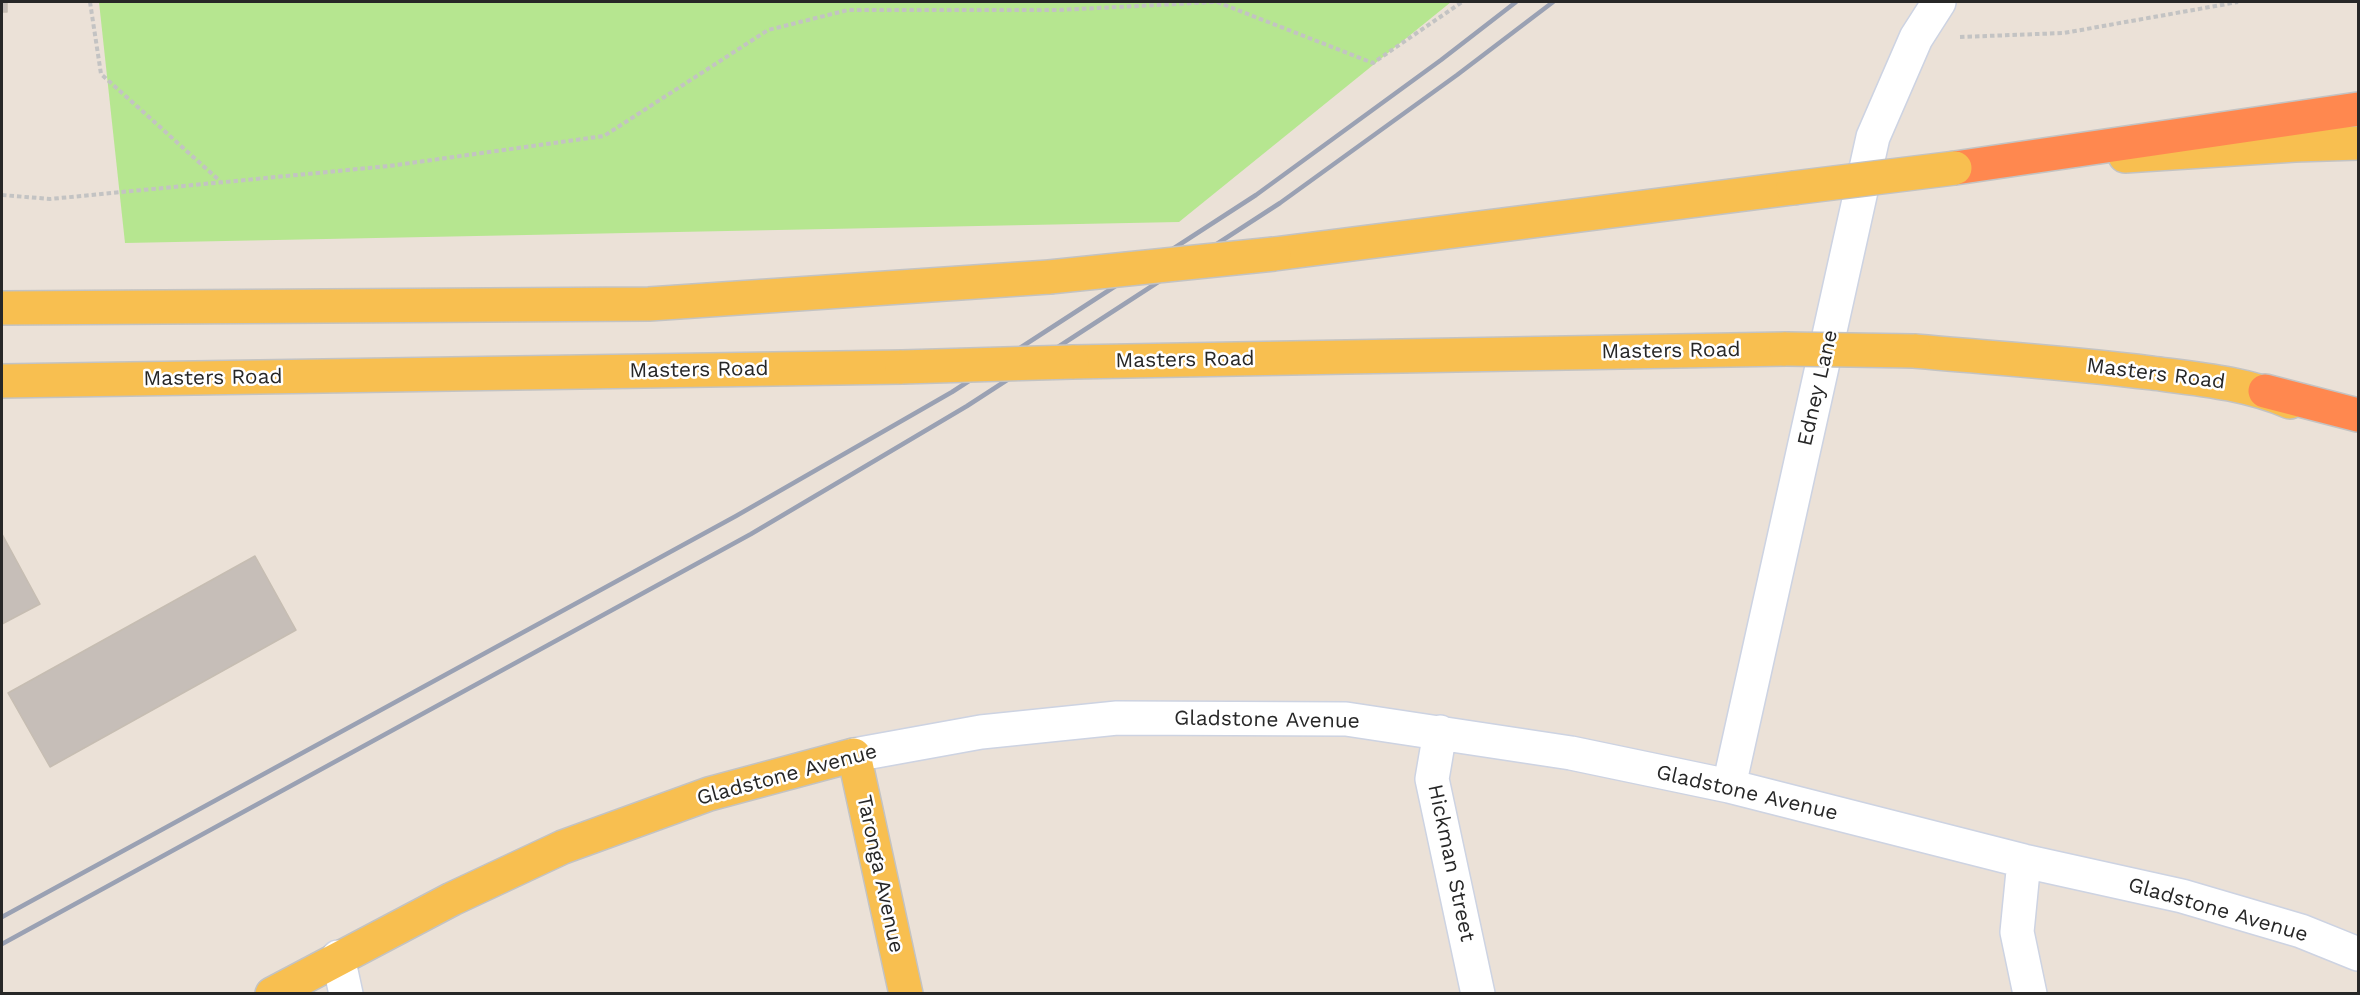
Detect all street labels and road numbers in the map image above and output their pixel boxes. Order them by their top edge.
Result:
street label: Edney Lane [1792,328,1844,448]
street label: Masters Road [1601,337,1741,365]
street label: Masters Road [1115,346,1255,374]
street label: Masters Road [2085,353,2227,395]
street label: Masters Road [629,356,769,384]
street label: Masters Road [143,364,283,392]
street label: Gladstone Avenue [1174,706,1360,734]
street label: Gladstone Avenue [694,739,880,811]
street label: Gladstone Avenue [1654,760,1840,826]
street label: Hickman Street [1422,782,1480,944]
street label: Taronga Avenue [851,793,909,955]
street label: Gladstone Avenue [2125,872,2311,948]

